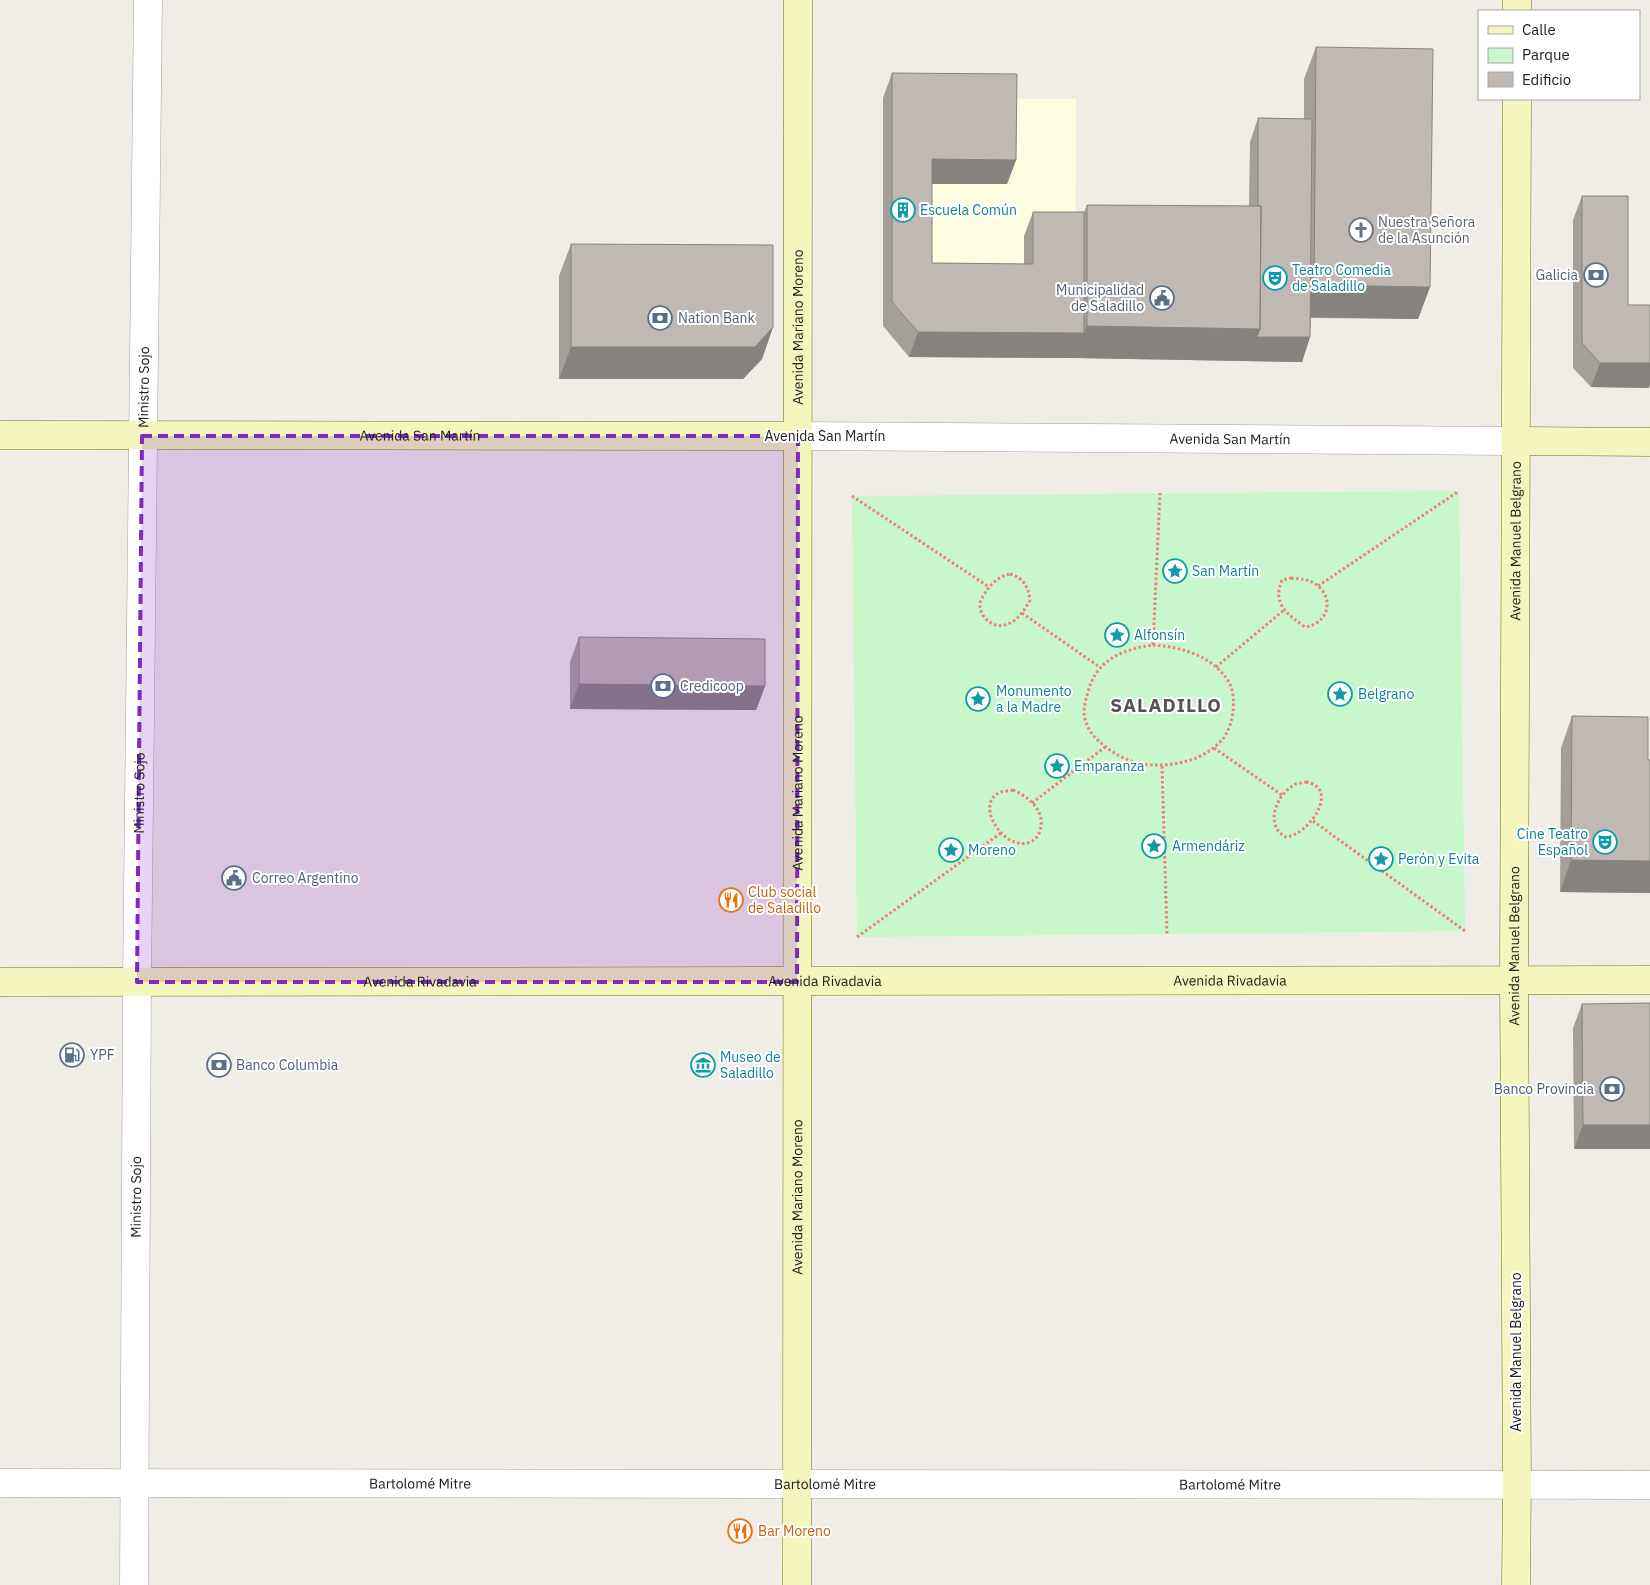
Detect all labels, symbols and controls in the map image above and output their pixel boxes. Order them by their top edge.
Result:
legend [1478,10,1640,100]
text: Calle [1522,20,1556,39]
text: Parque [1522,45,1570,64]
text: Edificio [1522,70,1571,89]
building icon: Escuela Común [890,197,916,223]
place label: Escuela Común [920,201,1017,219]
place label: Nuestra Señora de la Asunción [1378,213,1476,247]
church icon: Nuestra Señora de la Asunción [1348,217,1374,243]
street label: Avenida Mariano Moreno [789,249,807,405]
place label: Teatro Comedia de Saladillo [1292,261,1391,295]
bank icon: Galicia [1583,262,1609,288]
theatre icon: Teatro Comedia de Saladillo [1262,265,1288,291]
place label: Galicia [1535,266,1579,284]
place label: Municipalidad de Saladillo [1056,281,1144,315]
public building icon: Municipalidad de Saladillo [1149,285,1175,311]
bank icon: Nation Bank [647,305,673,331]
place label: Nation Bank [678,309,755,327]
street label: Ministro Sojo [134,346,153,428]
street label: Avenida San Martín [360,426,480,445]
street label: Avenida San Martín [765,427,885,445]
street label: Avenida San Martín [1169,430,1290,448]
street label: Avenida Manuel Belgrano [1506,461,1525,621]
place icon: San Martín [1162,558,1188,584]
place label: San Martín [1192,562,1259,580]
place icon: Alfonsín [1104,622,1130,648]
place label: Alfonsín [1134,626,1185,644]
bank icon: Credicoop [650,673,676,699]
place label: Credicoop [680,677,744,695]
place icon: Belgrano [1327,681,1353,707]
place label: Monumento a la Madre [996,682,1072,716]
place label: Belgrano [1358,685,1415,703]
place icon: Monumento a la Madre [965,686,991,712]
district label: SALADILLO [1110,693,1222,717]
street label: Avenida Mariano Moreno [788,715,807,871]
street label: Ministro Sojo [130,752,149,834]
place icon: Emparanza [1044,753,1070,779]
place label: Emparanza [1074,757,1145,775]
place label: Cine Teatro Español [1517,825,1588,859]
theatre icon: Cine Teatro Español [1592,829,1618,855]
place icon: Armendáriz [1141,833,1167,859]
place icon: Moreno [938,837,964,863]
place label: Armendáriz [1172,837,1245,855]
place label: Moreno [968,841,1016,859]
place icon: Perón y Evita [1368,846,1394,872]
place label: Perón y Evita [1398,850,1480,868]
public building icon: Correo Argentino [221,865,247,891]
street label: Avenida Manuel Belgrano [1505,866,1523,1026]
place label: Correo Argentino [252,869,359,887]
place label: Club social de Saladillo [748,883,821,917]
restaurant icon: Club social de Saladillo [718,887,744,913]
street label: Avenida Rivadavia [1173,971,1287,990]
street label: Avenida Rivadavia [363,972,477,991]
street label: Avenida Rivadavia [768,972,882,990]
fuel station icon: YPF [59,1042,85,1068]
place label: YPF [90,1046,115,1064]
place label: Museo de Saladillo [720,1048,781,1082]
bank icon: Banco Columbia [206,1052,232,1078]
museum icon: Museo de Saladillo [690,1052,716,1078]
place label: Banco Columbia [236,1056,339,1074]
bank icon: Banco Provincia [1599,1076,1625,1102]
place label: Banco Provincia [1494,1080,1595,1098]
street label: Avenida Mariano Moreno [788,1119,806,1275]
street label: Ministro Sojo [127,1156,145,1238]
street label: Avenida Manuel Belgrano [1507,1272,1525,1432]
street label: Bartolomé Mitre [369,1474,471,1493]
street label: Bartolomé Mitre [774,1475,876,1493]
street label: Bartolomé Mitre [1179,1475,1281,1494]
restaurant icon: Bar Moreno [727,1518,753,1544]
place label: Bar Moreno [758,1522,831,1540]

